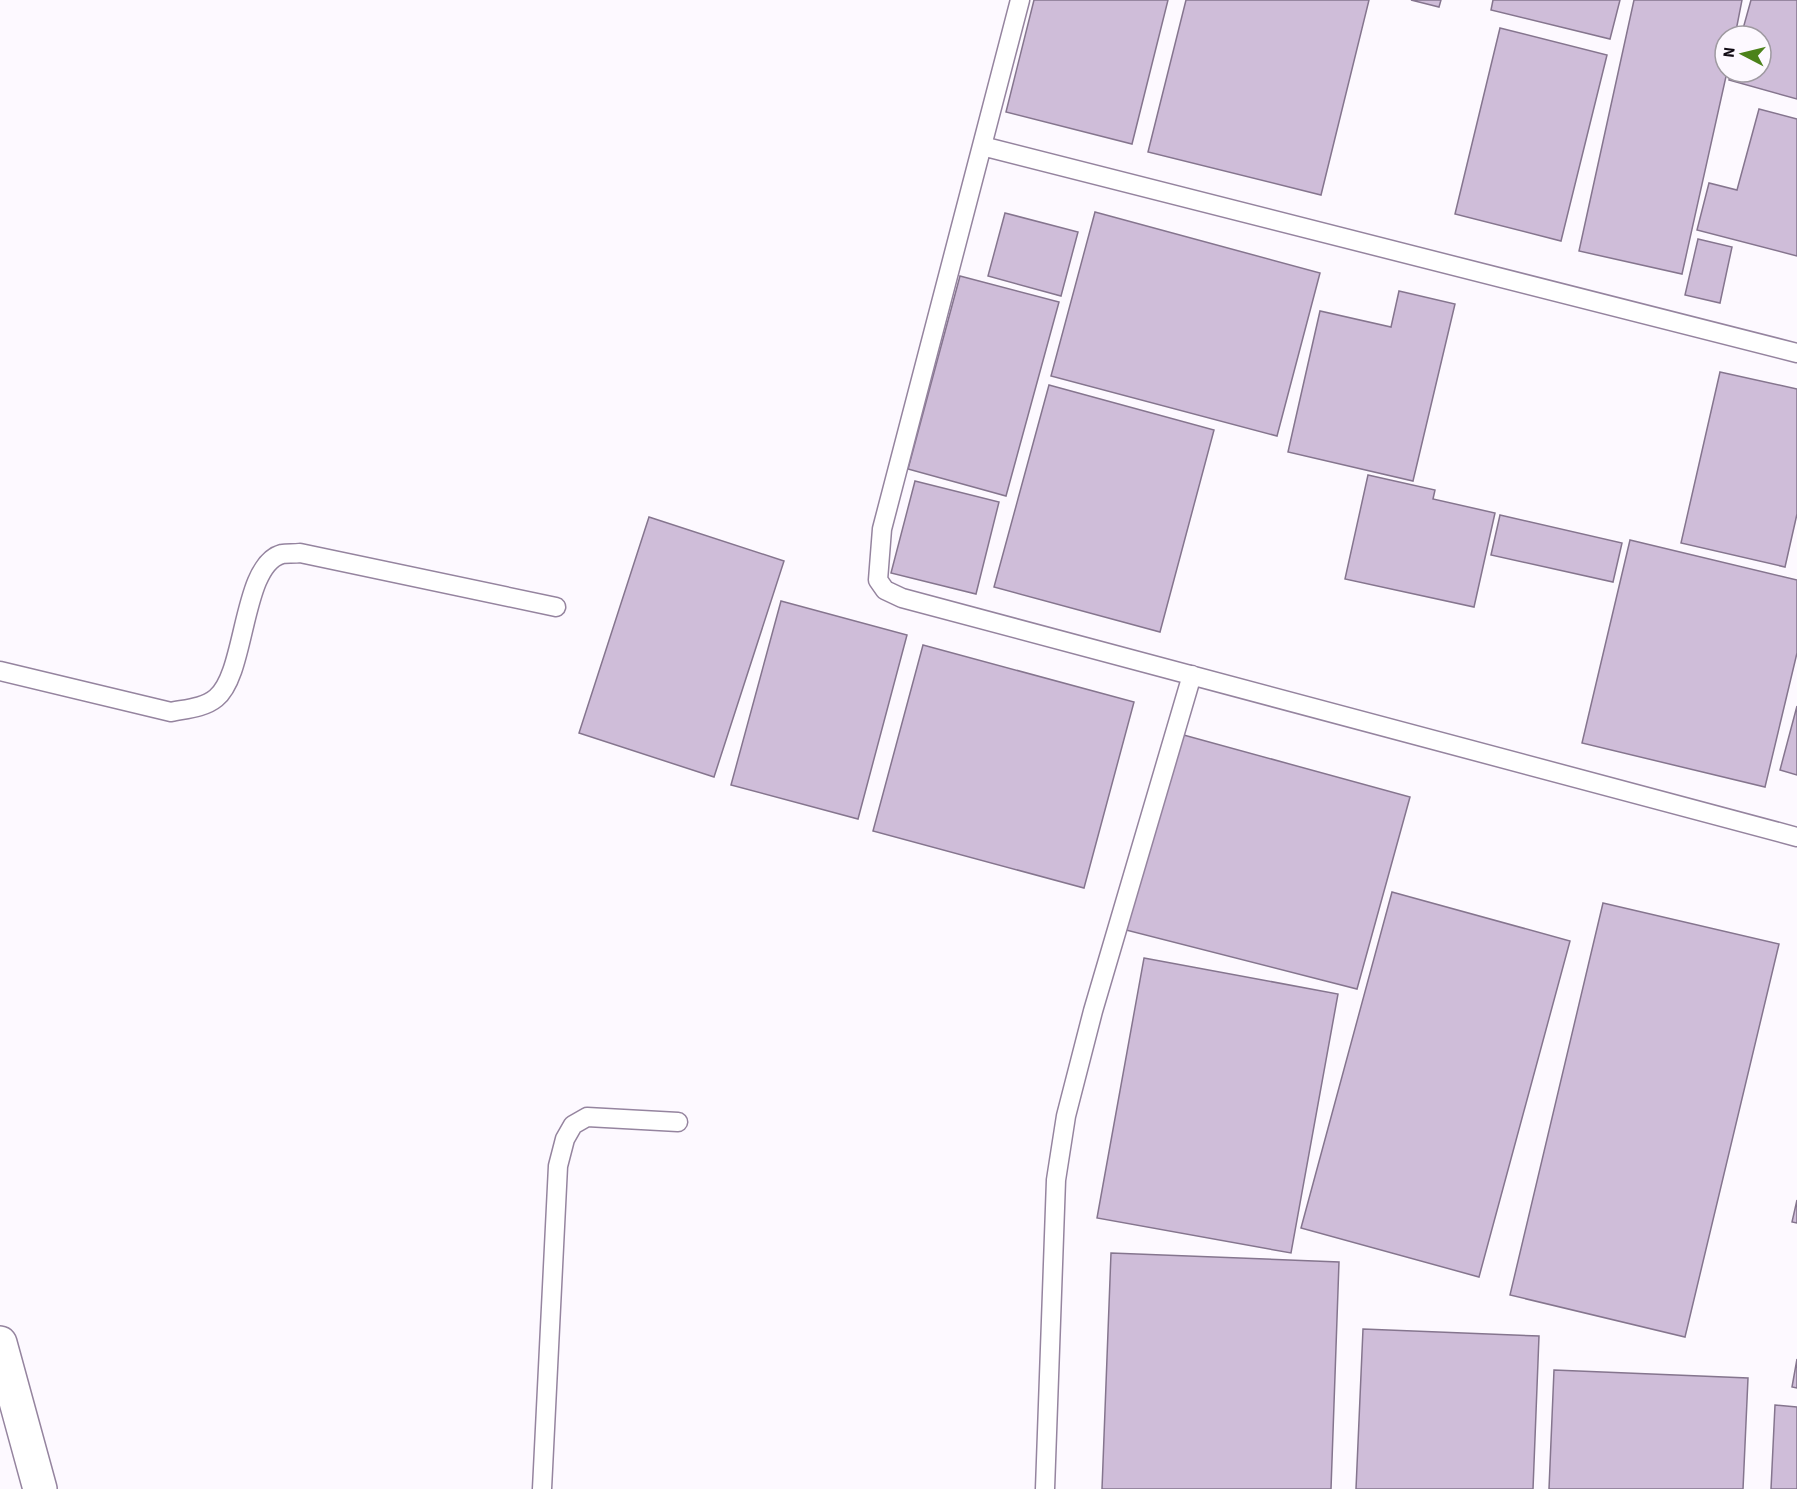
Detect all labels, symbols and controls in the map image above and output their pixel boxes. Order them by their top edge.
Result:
north arrow [1713,24,1773,84]
text: N [1718,46,1741,59]

